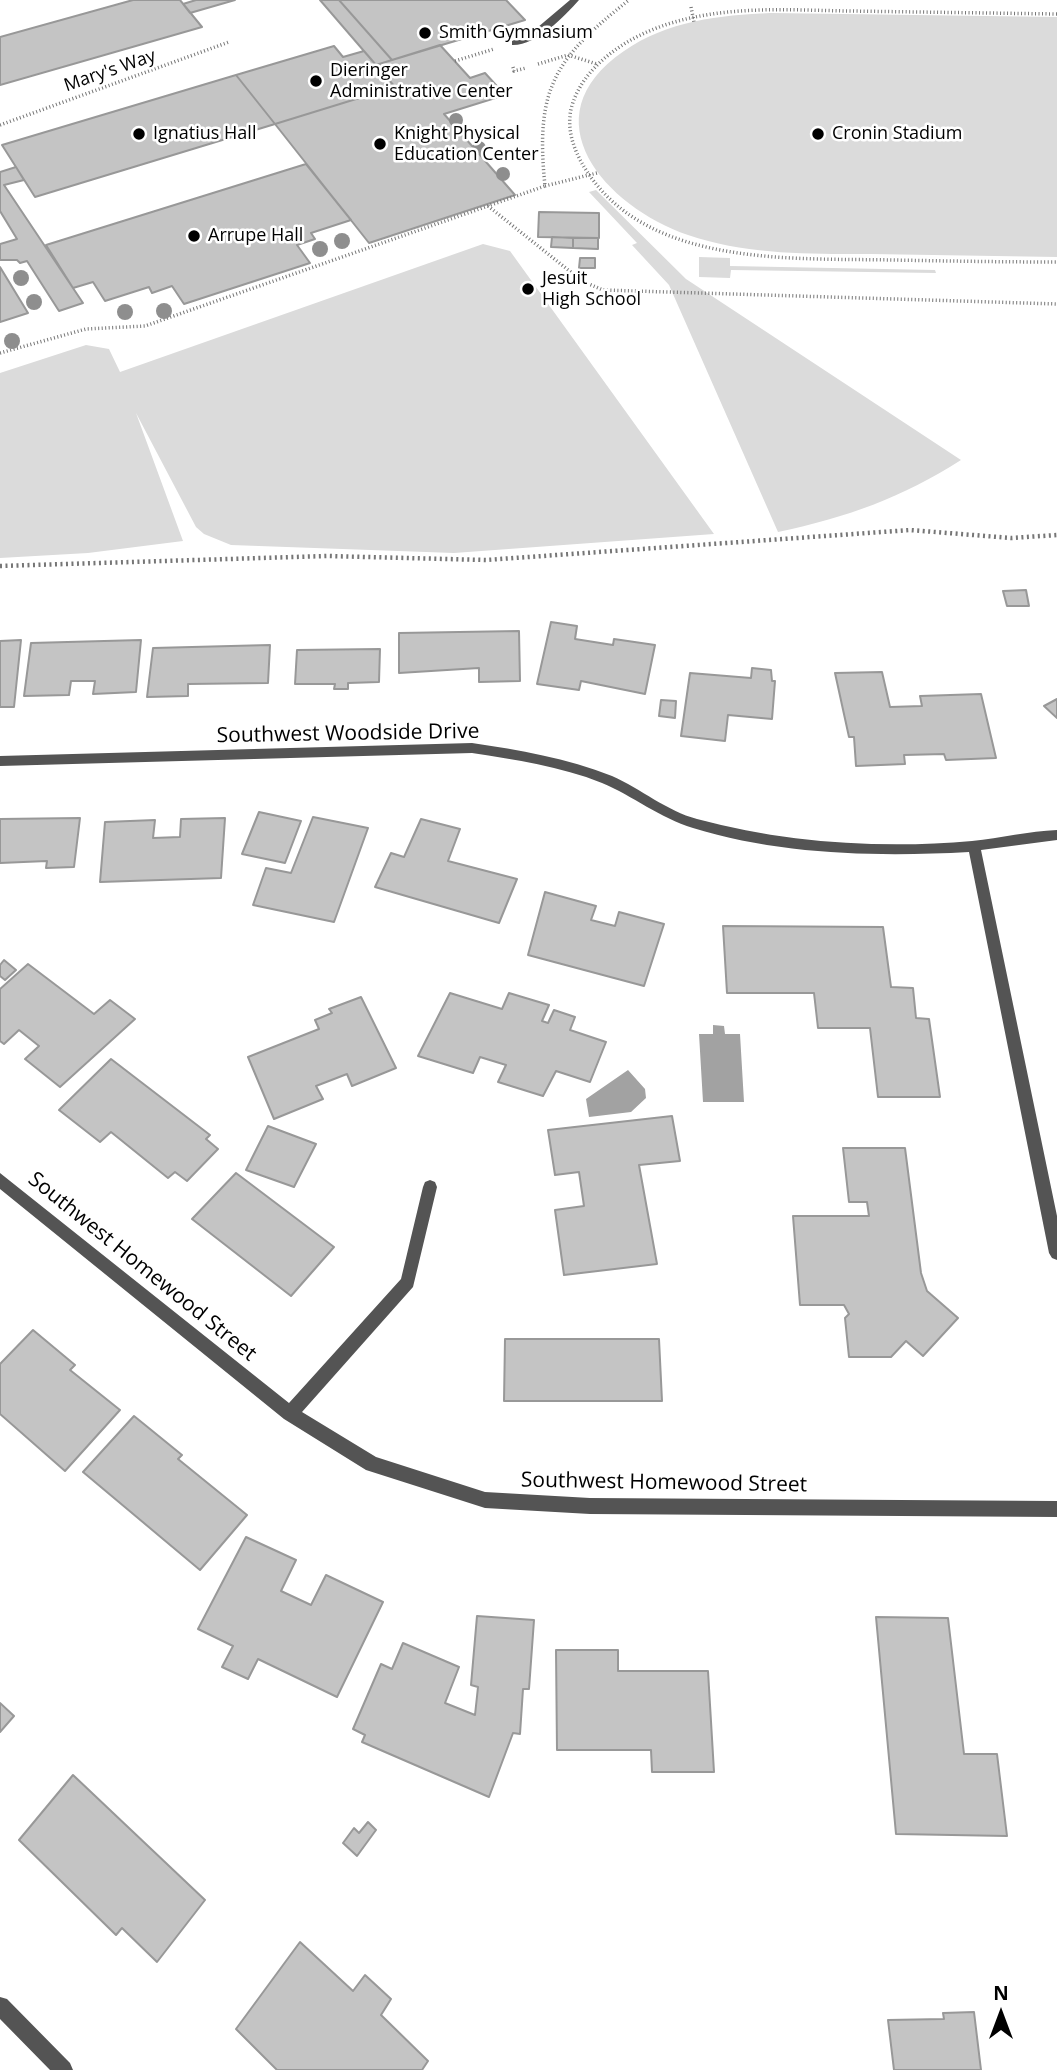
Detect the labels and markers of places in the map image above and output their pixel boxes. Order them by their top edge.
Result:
place label: Smith Gymnasium [439,22,593,44]
marker: Smith Gymnasium [417,25,433,41]
place label: Dieringer Administrative Center [330,60,513,102]
marker: Dieringer Administrative Center [308,73,324,89]
place label: Ignatius Hall [153,123,256,145]
place label: Knight Physical Education Center [394,123,539,166]
place label: Cronin Stadium [832,123,962,145]
marker: Ignatius Hall [131,126,147,142]
marker: Cronin Stadium [810,126,826,142]
marker: Knight Physical Education Center [372,136,388,152]
place label: Arrupe Hall [208,225,303,247]
marker: Arrupe Hall [186,228,202,244]
place label: Jesuit High School [542,268,641,310]
marker: Jesuit High School [520,281,536,297]

